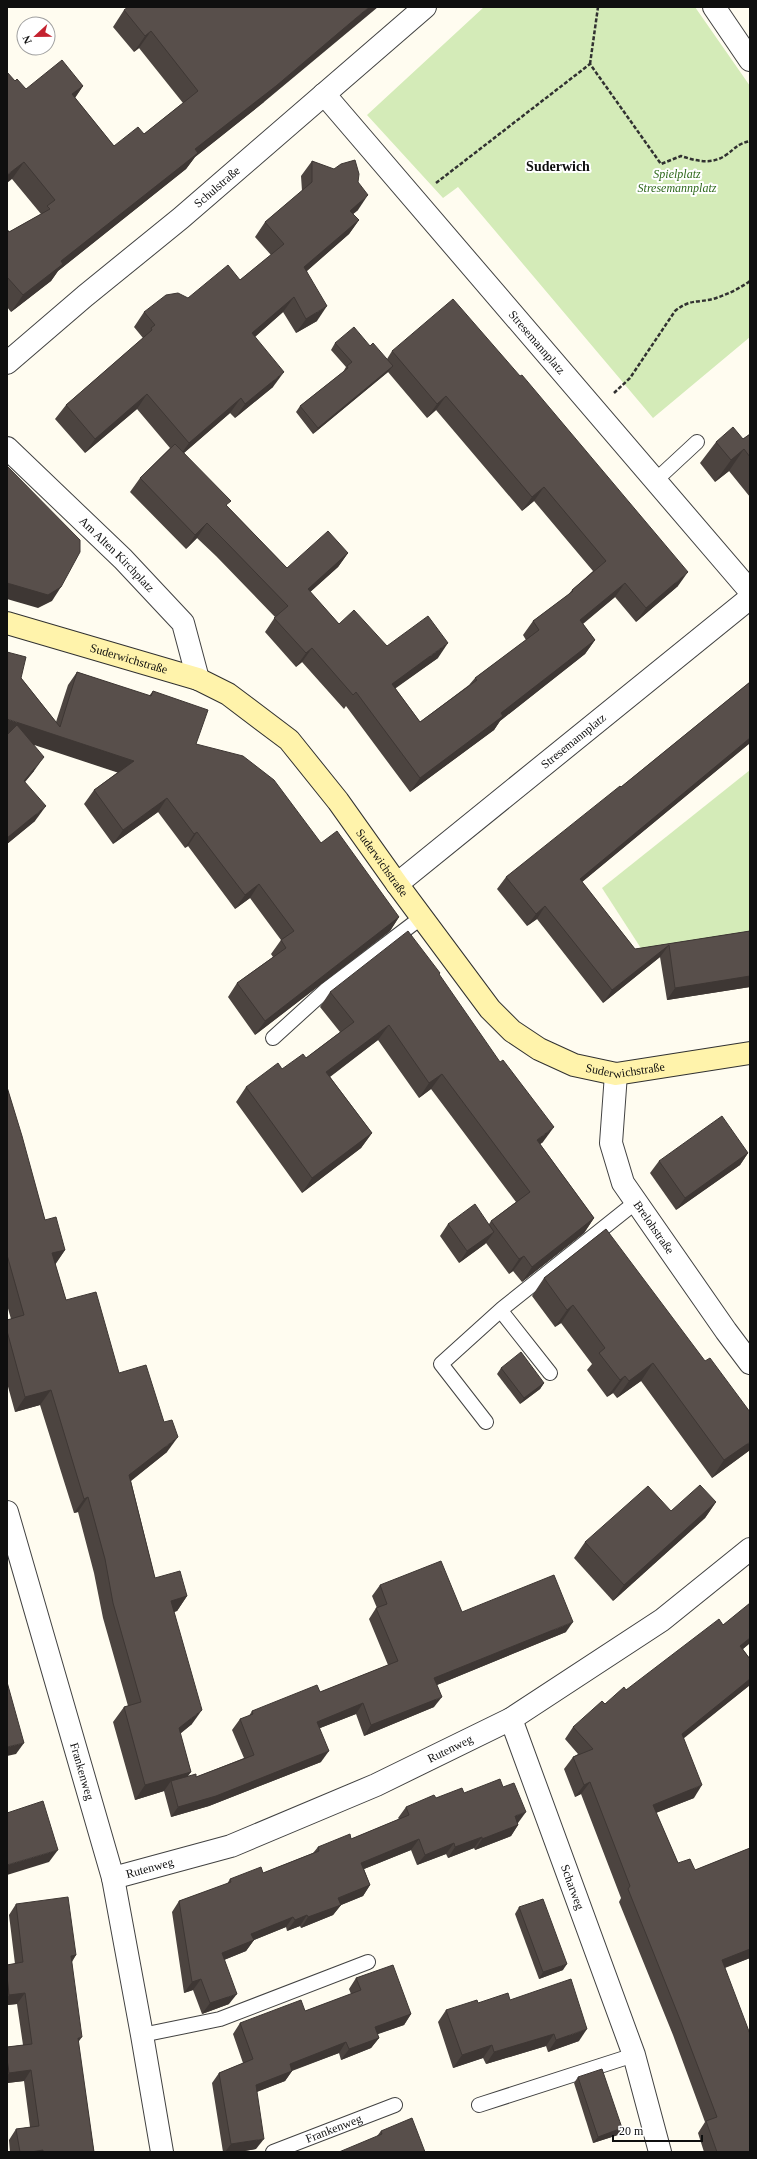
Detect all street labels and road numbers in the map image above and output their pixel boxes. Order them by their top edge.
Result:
street label: Schulstraße [191,163,243,211]
street label: Stresemannplatz [506,308,568,377]
street label: Am Alten Kirchplatz [76,514,157,595]
street label: Suderwichstraße [89,641,169,677]
street label: Stresemannplatz [538,711,609,772]
street label: Suderwichstraße [353,826,411,899]
street label: Suderwichstraße [584,1059,666,1081]
street label: Brelohstraße [631,1198,677,1257]
street label: Rutenweg [425,1732,475,1766]
street label: Frankenweg [67,1741,97,1802]
street label: Rutenweg [124,1855,175,1881]
street label: Scharweg [558,1862,587,1912]
street label: Frankenweg [303,2111,364,2146]

